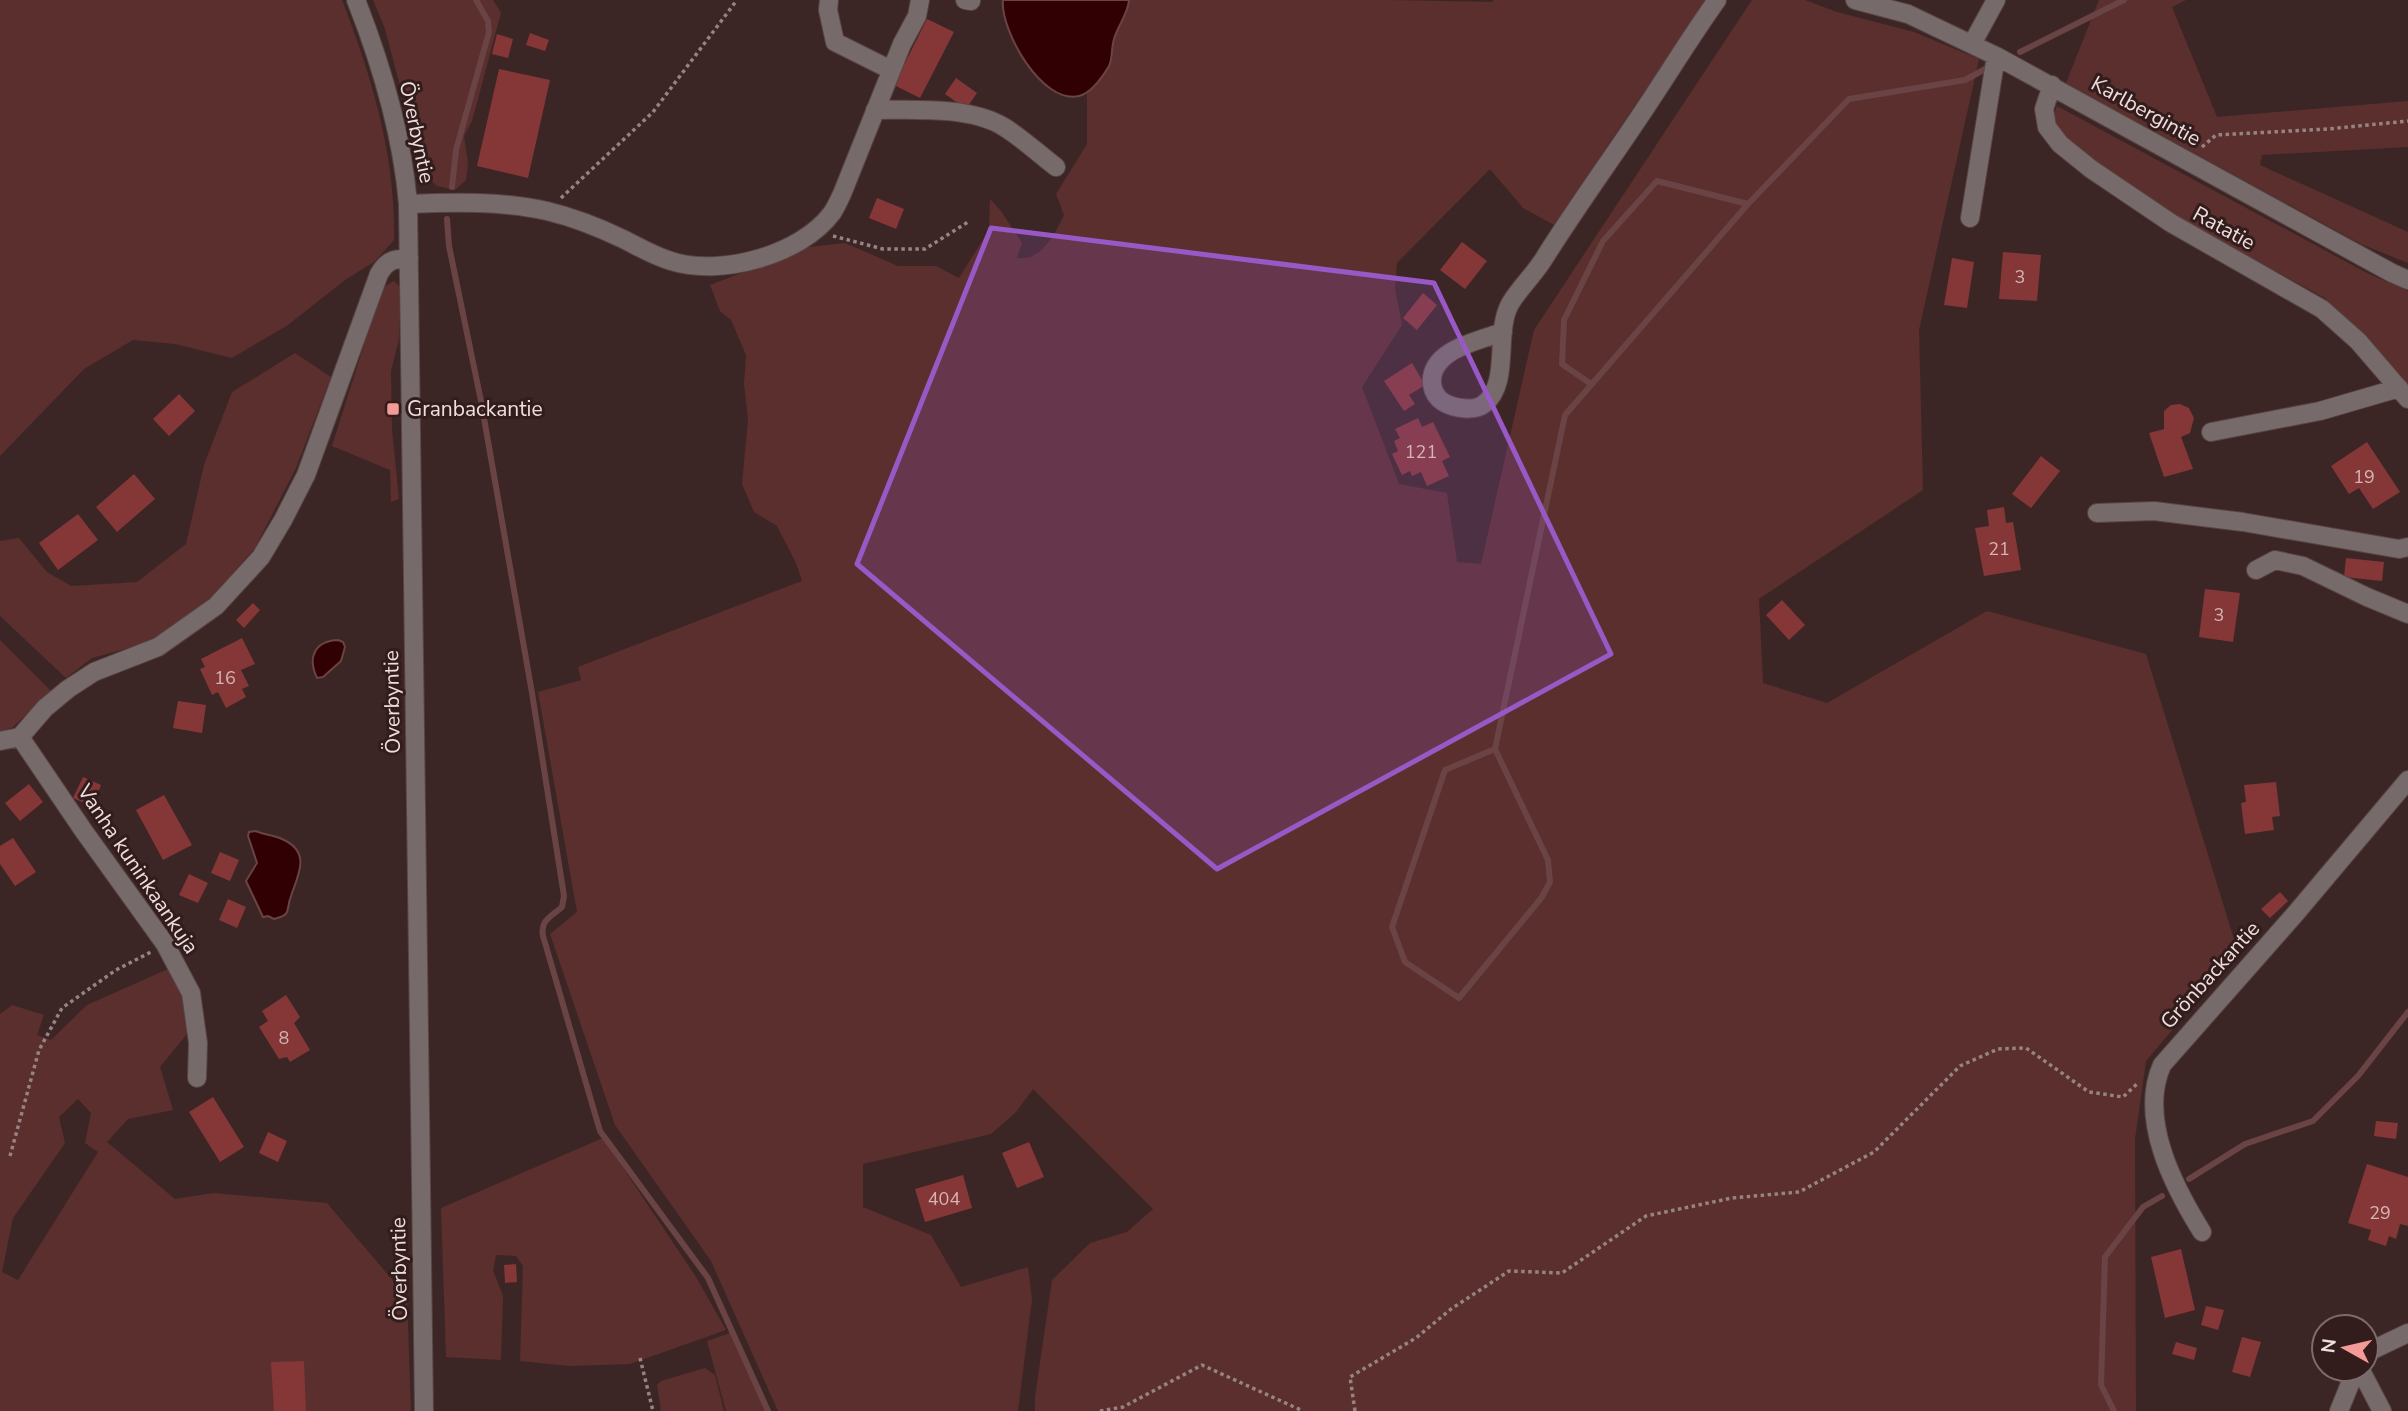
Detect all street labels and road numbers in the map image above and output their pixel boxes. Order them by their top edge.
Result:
street label: Karlbergintie [2086,69,2206,153]
street label: Överbyntie [393,78,441,186]
street label: Ratatie [2188,200,2260,256]
street label: Överbyntie [377,650,407,754]
street label: Vanha kuninkaankuja [70,778,205,959]
street label: Grönbackantie [2154,915,2266,1035]
street label: Överbyntie [384,1217,414,1321]

